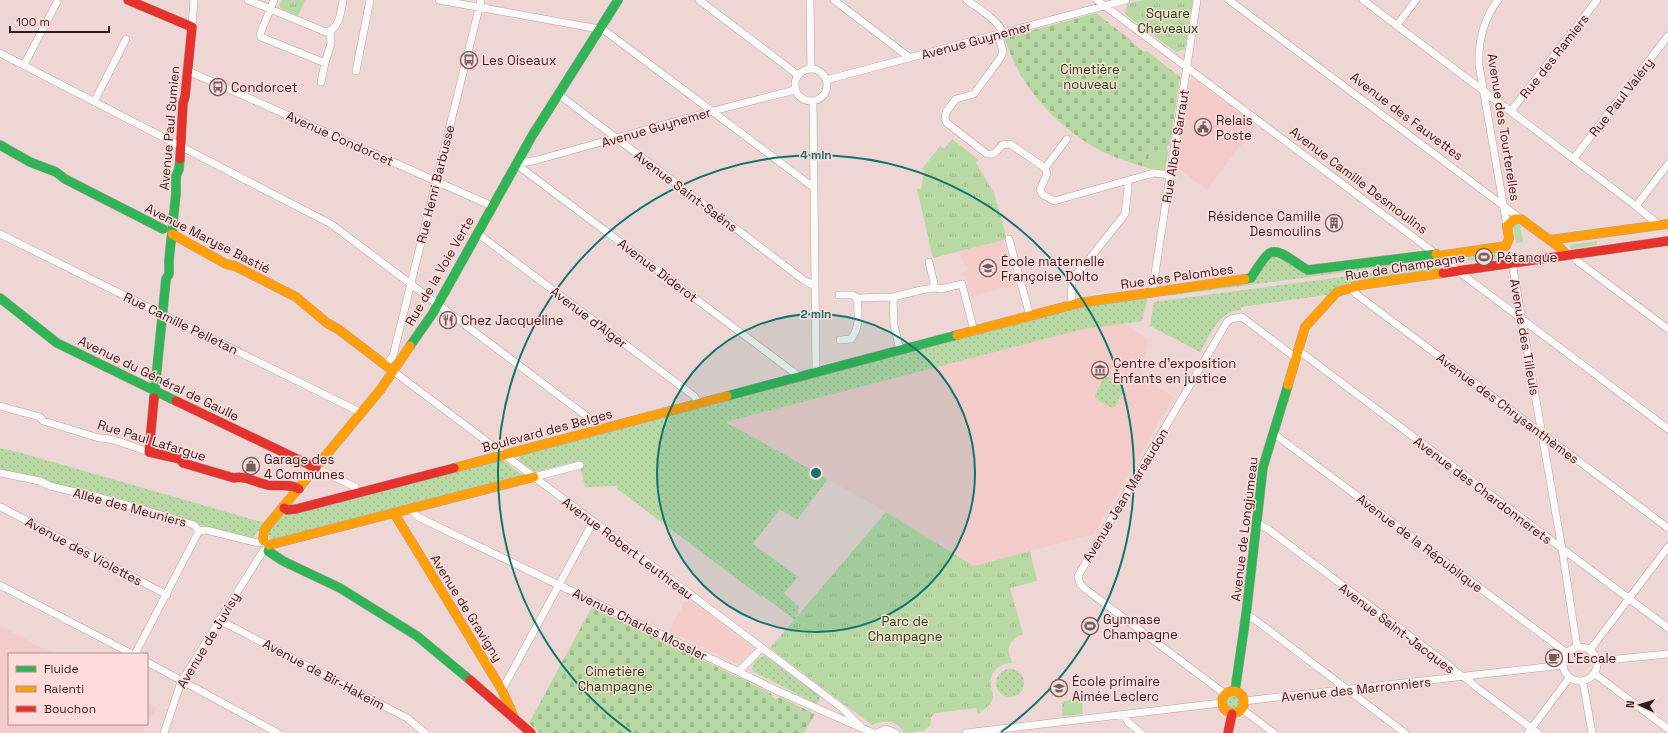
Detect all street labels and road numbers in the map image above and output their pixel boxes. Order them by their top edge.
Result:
street label: Rue des Ramiers [1516,10,1593,102]
street label: Avenue Guynemer [919,18,1033,63]
street label: Avenue des Tourterelles [1483,52,1524,202]
street label: Rue Paul Valéry [1585,55,1657,140]
street label: Avenue Paul Sumien [156,65,183,191]
street label: Avenue des Fauvettes [1347,68,1467,164]
street label: Rue Albert Sarraut [1158,88,1193,204]
street label: Avenue Guynemer [599,104,713,151]
street label: Avenue Condorcet [283,107,396,170]
street label: Rue Henri Barbusse [413,123,458,245]
street label: Avenue Camille Desmoulins [1286,123,1431,238]
street label: Avenue Saint-Saëns [631,147,741,236]
street label: Avenue Maryse Bastié [142,199,273,277]
street label: Rue de la Voie Verte [401,213,478,329]
street label: Avenue Diderot [614,235,701,306]
street label: Rue de Champagne [1344,249,1466,284]
street label: Rue des Palombes [1119,260,1235,293]
street label: Avenue des Tilleuls [1506,278,1543,397]
street label: Avenue d'Alger [547,283,631,352]
street label: Rue Camille Pelletan [121,288,241,359]
street label: Avenue du Général de Gaulle [76,332,242,425]
street label: Avenue des Chrysanthèmes [1433,349,1582,468]
street label: Boulevard des Belges [480,405,614,456]
street label: Rue Paul Lafargue [96,416,208,465]
street label: Avenue Jean Marsaudon [1079,425,1172,565]
street label: Avenue des Chardonnerets [1410,433,1555,548]
street label: Avenue de Longjumeau [1227,456,1262,602]
street label: Allée des Meuniers [71,484,189,531]
street label: Avenue de la République [1353,490,1486,596]
street label: Avenue Robert Leuthreau [559,493,697,603]
street label: Avenue des Violettes [22,513,145,590]
street label: Avenue de Gravigny [427,551,506,665]
street label: Avenue Saint-Jacques [1335,579,1458,678]
street label: Avenue Charles Mossler [570,584,710,665]
street label: Avenue de Juvisy [173,589,244,691]
street label: Avenue de Bir-Hakeim [260,635,388,714]
street label: Avenue des Marronniers [1280,673,1432,706]

